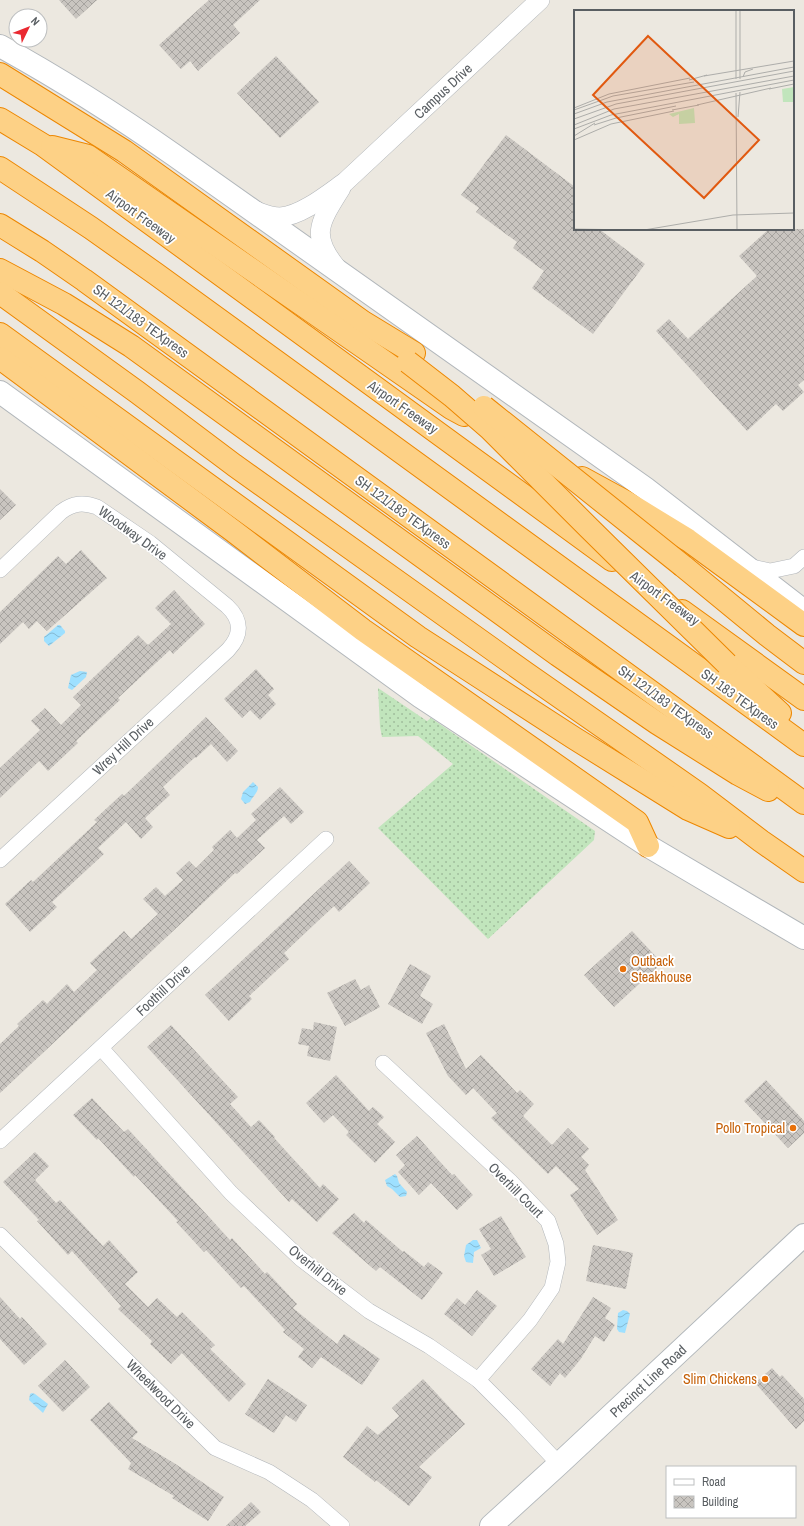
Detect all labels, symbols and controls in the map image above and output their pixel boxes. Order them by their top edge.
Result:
north arrow [8,8,48,48]
inset map [574,10,794,230]
text: N [28,14,43,28]
street label: Campus Drive [410,59,476,123]
street label: Airport Freeway [102,184,180,247]
street label: SH 121/183 TEXpress [90,280,193,362]
street label: Airport Freeway [364,376,442,438]
street label: SH 121/183 TEXpress [352,471,455,553]
street label: Woodway Drive [95,502,171,564]
street label: Airport Freeway [626,566,704,629]
street label: SH 121/183 TEXpress [615,661,718,743]
street label: SH 183 TEXpress [698,665,783,733]
street label: Wrey Hill Drive [89,713,157,779]
place label: Outback Steakhouse [631,952,692,986]
street label: Foothill Drive [132,960,194,1020]
marker: Outback Steakhouse [618,964,628,974]
place label: Pollo Tropical [715,1119,785,1137]
marker: Pollo Tropical [788,1123,798,1133]
street label: Overhill Court [485,1159,547,1221]
street label: Overhill Drive [285,1241,351,1299]
street label: Precinct Line Road [606,1341,690,1421]
street label: Wheelwood Drive [123,1356,199,1432]
place label: Slim Chickens [683,1370,757,1388]
marker: Slim Chickens [760,1374,770,1384]
legend [666,1466,796,1518]
text: Road [702,1474,726,1490]
text: Building [702,1494,739,1510]

